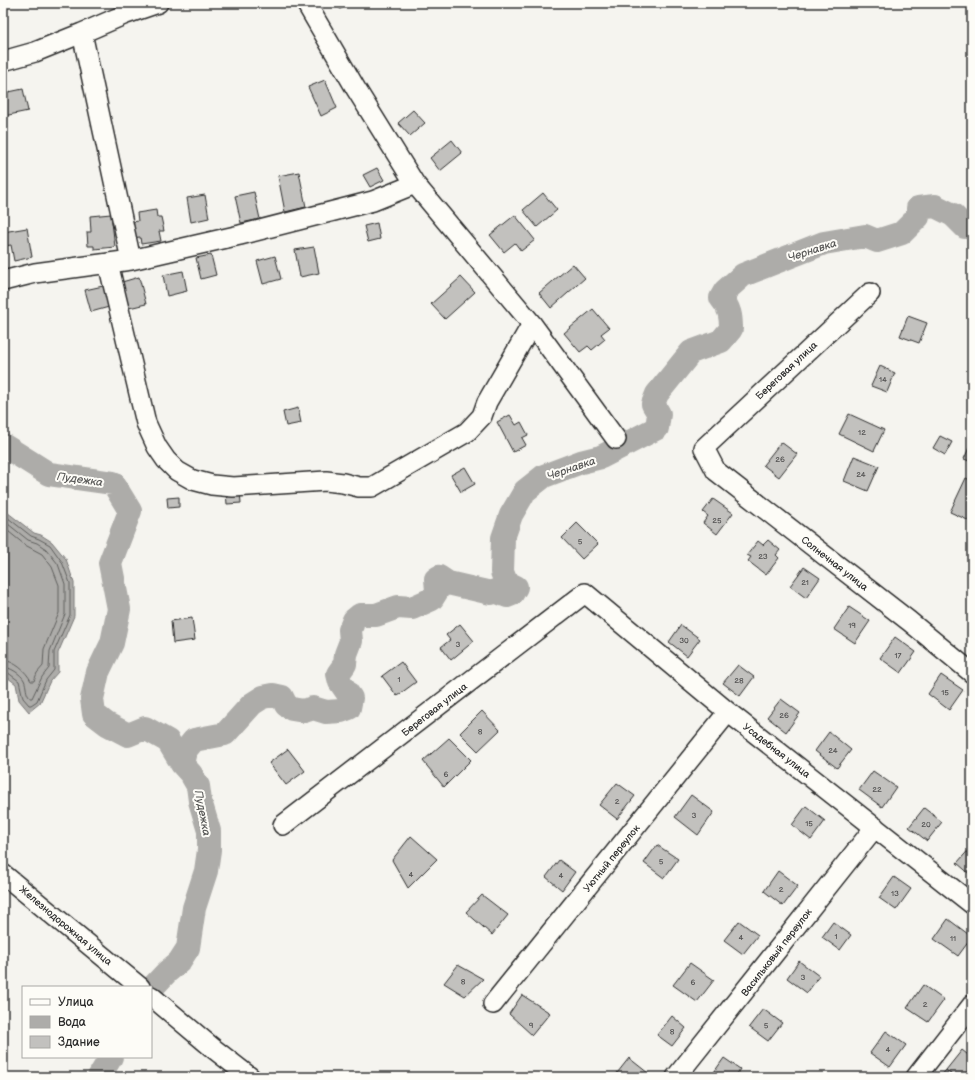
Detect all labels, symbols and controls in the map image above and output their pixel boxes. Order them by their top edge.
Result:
water label: Чернавка [786,236,839,264]
street label: Береговая улица [753,339,820,402]
house number: 14 [879,375,887,384]
house number: 12 [858,428,866,437]
water label: Чернавка [545,454,598,483]
house number: 26 [775,455,785,464]
water label: Пудежка [56,470,104,489]
house number: 24 [856,470,866,479]
house number: 25 [712,516,722,525]
street label: Солнечная улица [799,534,870,594]
house number: 5 [578,537,583,546]
house number: 23 [758,552,768,561]
house number: 21 [801,578,809,587]
house number: 19 [848,621,856,630]
house number: 30 [679,636,689,645]
house number: 3 [456,640,461,649]
house number: 17 [894,651,902,660]
house number: 1 [397,675,401,684]
house number: 28 [734,676,744,685]
street label: Береговая улица [400,680,470,739]
house number: 15 [941,688,949,697]
house number: 26 [779,711,789,720]
street label: Усадебная улица [740,721,812,781]
house number: 8 [478,727,483,736]
house number: 24 [828,746,838,755]
house number: 6 [444,770,449,779]
house number: 22 [872,785,882,794]
water label: Пудежка [192,789,213,837]
house number: 2 [615,797,620,806]
house number: 3 [692,811,697,820]
house number: 15 [805,819,813,828]
house number: 20 [921,820,931,829]
street label: Уютный переулок [581,822,643,895]
house number: 5 [659,857,664,866]
house number: 4 [409,870,414,879]
house number: 4 [559,871,564,880]
street label: Железнодорожная улица [17,883,114,968]
house number: 2 [779,885,784,894]
house number: 13 [891,889,899,898]
street label: Васильковый переулок [739,906,815,999]
house number: 1 [834,932,838,941]
house number: 4 [739,933,744,942]
house number: 11 [950,934,956,943]
house number: 3 [801,973,806,982]
house number: 8 [461,977,466,986]
house number: 6 [691,978,696,987]
legend [22,986,152,1058]
text: Улица [58,995,94,1010]
house number: 2 [923,1000,928,1009]
text: Вода [58,1015,86,1030]
house number: 9 [529,1021,534,1030]
house number: 5 [764,1021,769,1030]
house number: 8 [670,1027,675,1036]
text: Здание [58,1035,100,1050]
house number: 4 [886,1045,891,1054]

